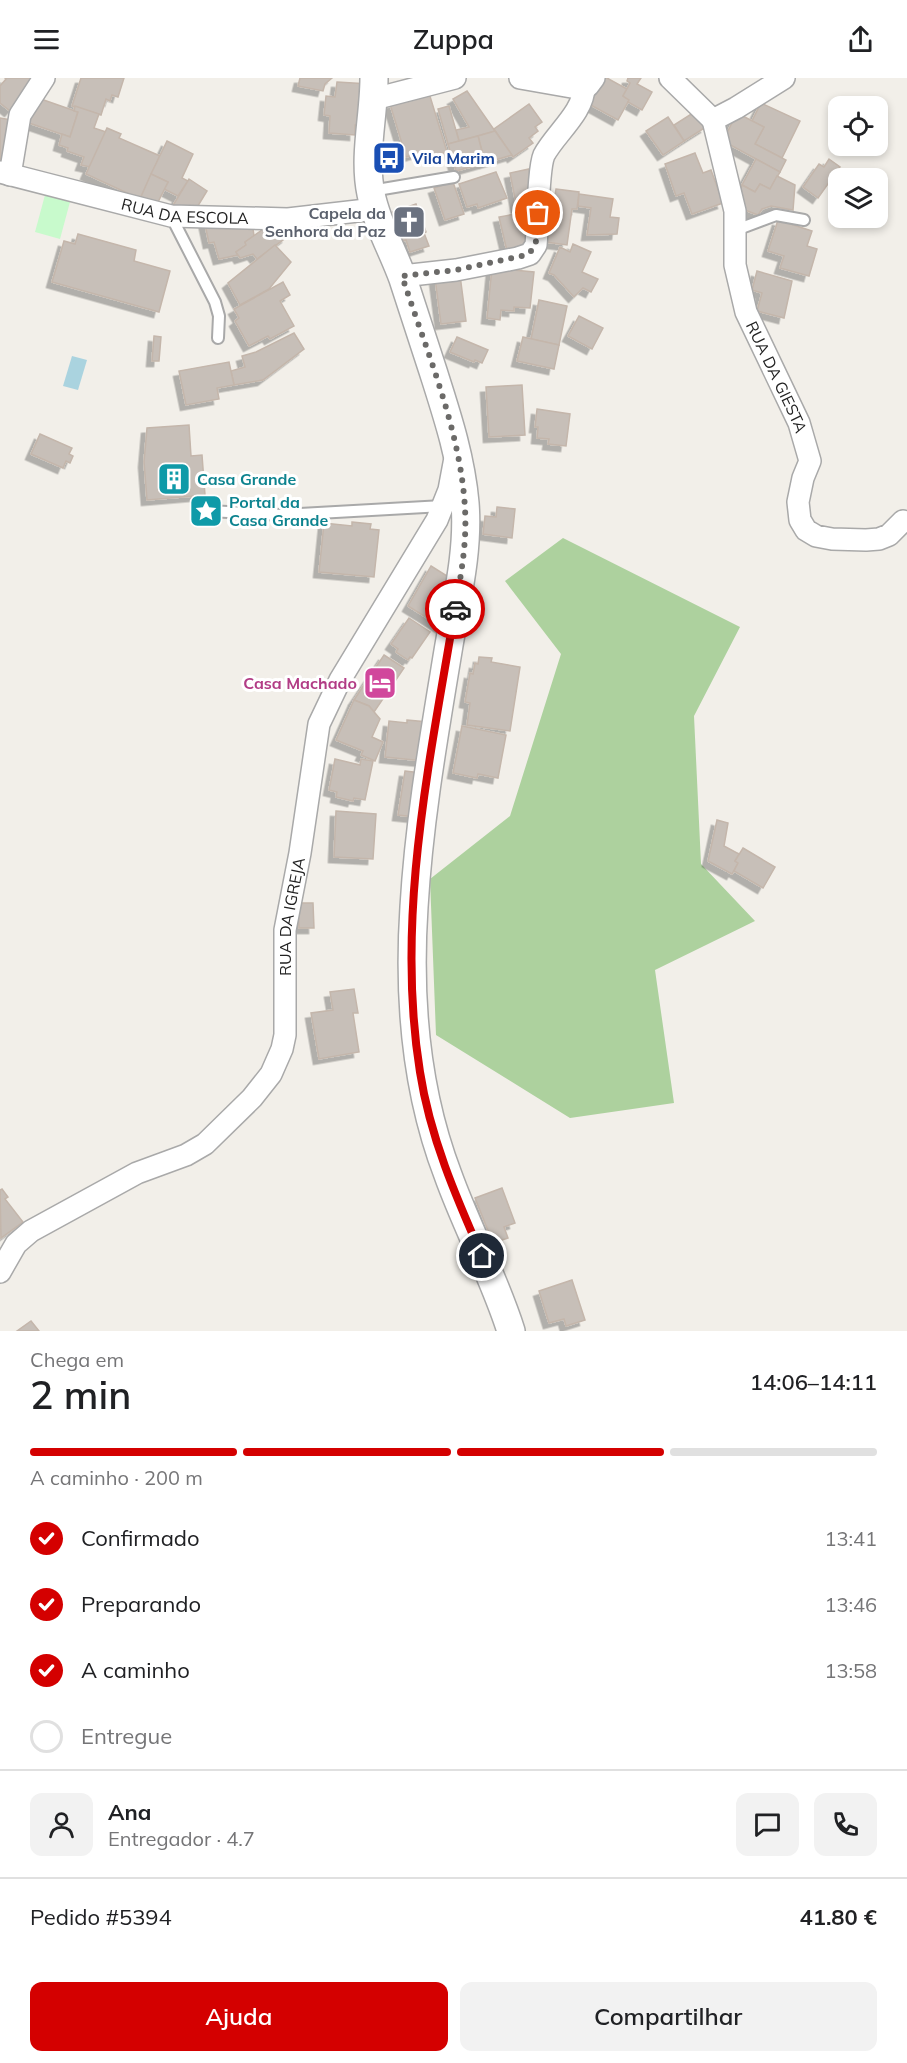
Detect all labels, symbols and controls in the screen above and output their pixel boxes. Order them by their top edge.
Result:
text: Zuppa [413,22,494,56]
icon: menu [30,23,63,56]
icon: share [844,23,877,56]
map controls [828,96,888,228]
button: locate [828,96,888,156]
bus stop icon: Vila Marim [371,140,407,176]
place label: Vila Marim [411,148,495,168]
button: layers [828,168,888,228]
pin [512,187,563,238]
street label: RUA DA ESCOLA [119,194,249,228]
icon: bag [521,196,554,229]
place label: Capela da Senhora da Paz [265,203,386,241]
church icon: Capela da Senhora da Paz [391,204,427,240]
street label: RUA DA GIESTA [742,318,811,435]
building icon: Casa Grande [156,461,192,497]
place label: Casa Grande [197,469,296,489]
place label: Portal da Casa Grande [229,492,328,530]
place icon: Portal da Casa Grande [188,493,224,529]
courier [425,579,485,639]
icon: car [439,593,472,626]
hotel icon: Casa Machado [362,665,398,701]
place label: Casa Machado [243,673,357,693]
street label: RUA DA IGREJA [275,855,309,976]
pin [456,1230,507,1281]
icon: home [465,1239,498,1272]
text: Chega em [30,1347,124,1372]
text: 14:06–14:11 [750,1368,877,1396]
text: 2 min [30,1370,131,1419]
text: A caminho · 200 m [30,1465,203,1490]
icon: check [30,1522,63,1555]
text: Confirmado [81,1524,200,1552]
text: 13:41 [824,1526,877,1551]
icon: check [30,1588,63,1621]
text: Preparando [81,1590,201,1618]
text: 13:46 [824,1592,877,1617]
icon: check [30,1654,63,1687]
text: A caminho [81,1656,190,1684]
text: 13:58 [824,1658,877,1683]
text: Entregue [81,1722,172,1750]
button: person [30,1793,93,1856]
button: chat [736,1793,799,1856]
button: phone [814,1793,877,1856]
text: Ana [108,1798,151,1826]
text: Entregador · 4.7 [108,1826,255,1851]
text: Pedido #5394 [30,1903,172,1931]
text: 41.80 € [800,1903,877,1931]
button: Ajuda [30,1982,448,2051]
button: Compartilhar [460,1982,877,2051]

